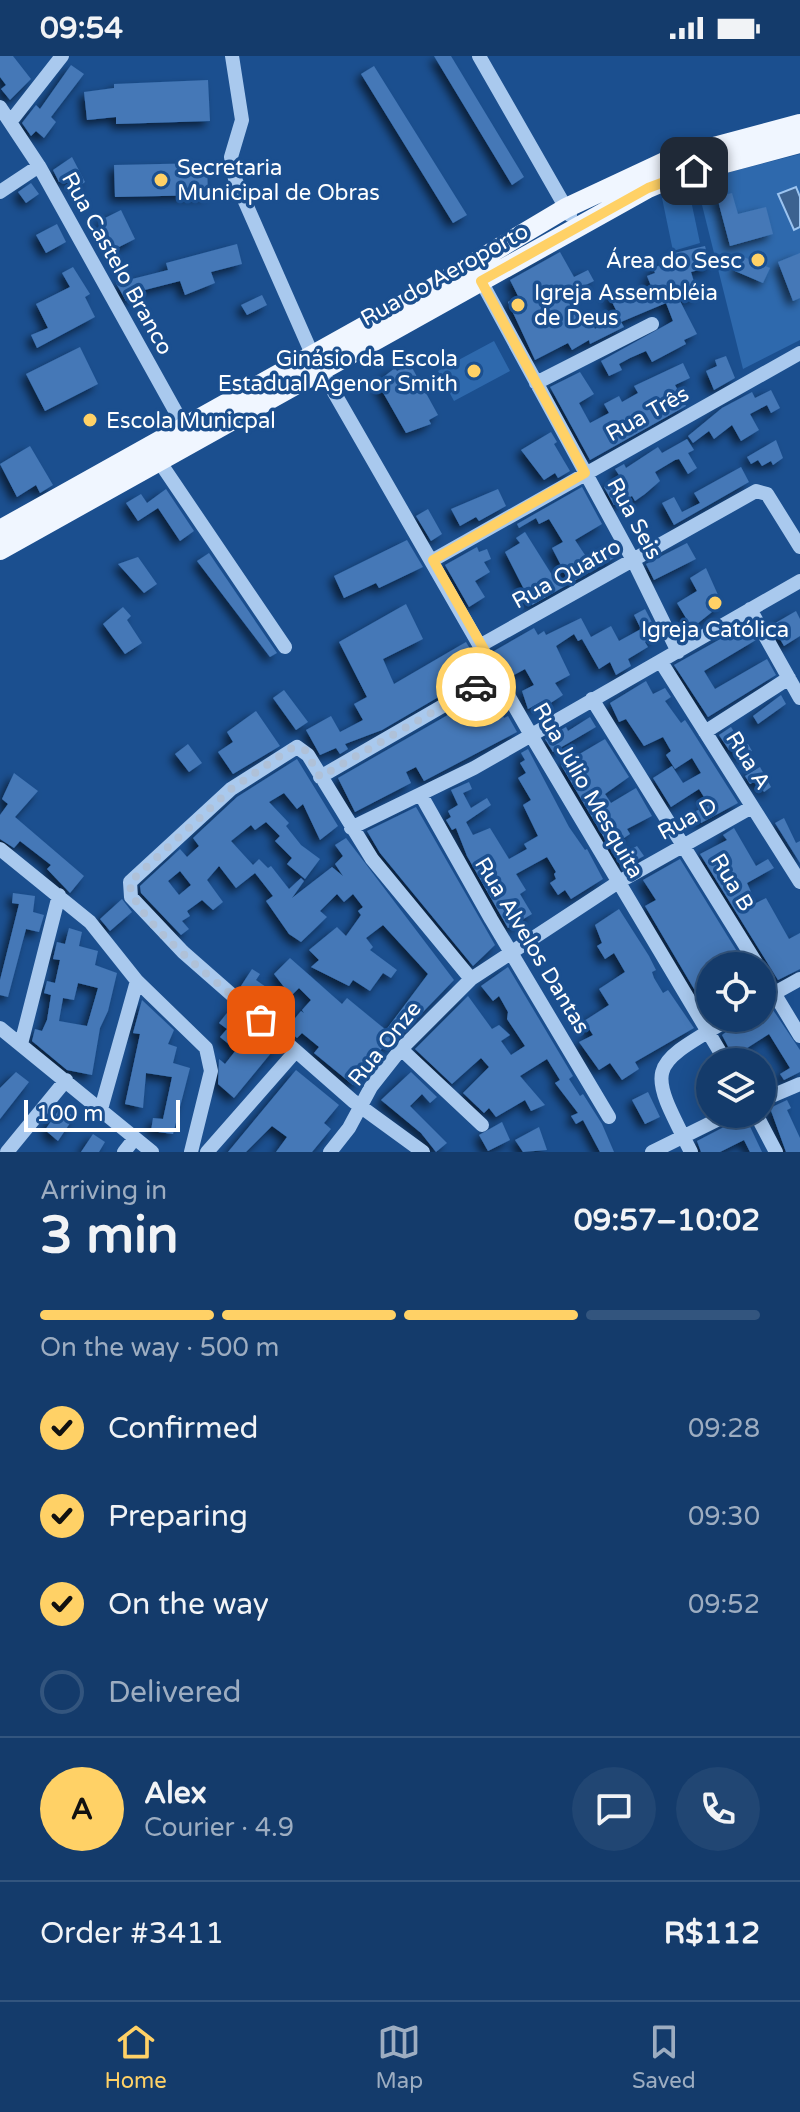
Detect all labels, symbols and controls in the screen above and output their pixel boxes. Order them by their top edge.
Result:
text: 09:54 [40,10,123,47]
pin [660,137,728,205]
icon: home [672,149,716,193]
place label: Secretaria Municipal de Obras [177,155,380,206]
street label: Rua Castelo Branco [56,168,178,359]
marker: Secretaria Municipal de Obras [152,171,170,189]
street label: Rua do Aeroporto [356,218,533,332]
place label: Área do Sesc [606,247,742,274]
marker: Área do Sesc [749,251,767,269]
place label: Igreja Assembléia de Deus [534,280,718,331]
marker: Igreja Assembléia de Deus [509,296,527,314]
place label: Ginásio da Escola Estadual Agenor Smith [218,346,458,397]
marker: Ginásio da Escola Estadual Agenor Smith [465,362,483,380]
street label: Rua Três [602,381,693,447]
place label: Escola Municpal [106,408,276,434]
marker: Escola Municpal [81,411,99,429]
street label: Rua Seis [601,473,667,564]
street label: Rua Quatro [508,533,625,614]
marker: Igreja Católica [706,594,724,612]
place label: Igreja Católica [641,617,789,643]
courier [436,647,516,727]
icon: car [454,665,498,709]
street label: Rua Júlio Mesquita [527,698,649,883]
street label: Rua A [720,727,776,794]
street label: Rua D [653,792,722,846]
street label: Rua B [705,849,759,916]
street label: Rua Alvelos Dantas [469,853,595,1038]
map controls [696,952,776,1128]
button: locate [696,952,776,1032]
pin [227,986,295,1054]
street label: Rua Onze [343,996,427,1091]
icon: bag [239,998,283,1042]
button: layers [696,1048,776,1128]
scale bar [24,1096,180,1132]
text: 100 m [36,1101,103,1127]
text: Arriving in [40,1175,167,1206]
text: 09:57–10:02 [574,1202,760,1239]
text: 3 min [40,1204,179,1267]
text: On the way · 500 m [40,1332,279,1363]
icon: check [40,1406,84,1450]
text: Confirmed [108,1410,259,1447]
text: 09:28 [688,1413,760,1444]
icon: check [40,1494,84,1538]
text: Preparing [108,1498,248,1535]
text: 09:30 [688,1501,760,1532]
icon: check [40,1582,84,1626]
text: On the way [108,1586,269,1623]
text: 09:52 [688,1589,760,1620]
text: Delivered [108,1674,242,1711]
button: chat [572,1767,656,1851]
button: phone [676,1767,760,1851]
text: Alex [144,1775,207,1812]
text: A [71,1791,93,1828]
text: Courier · 4.9 [144,1812,294,1843]
text: Order #3411 [40,1915,224,1952]
text: R$112 [664,1915,760,1952]
tab: Home [104,2020,167,2094]
tab: Map [376,2020,423,2094]
tab: Saved [632,2020,696,2094]

